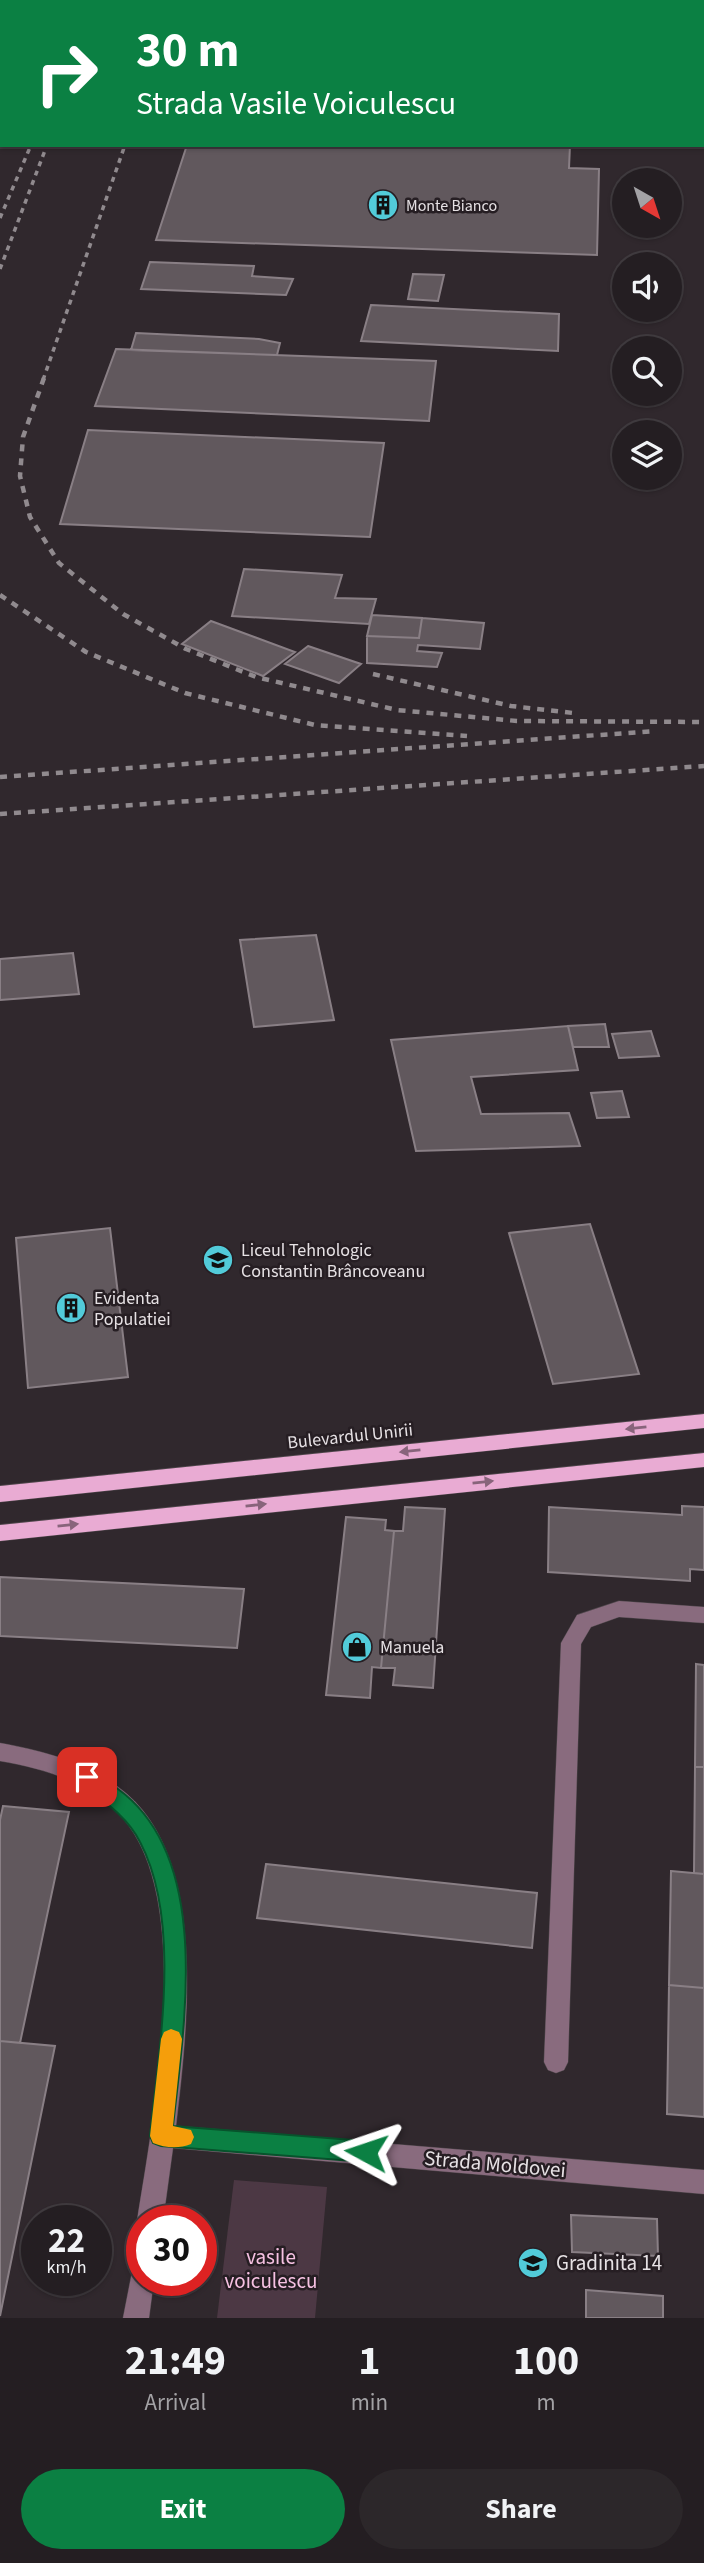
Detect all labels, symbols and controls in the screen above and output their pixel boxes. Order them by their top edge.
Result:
text: 30 m [136,16,240,86]
icon: right [21,28,112,119]
text: Strada Vasile Voiculescu [136,81,456,127]
north arrow [612,168,682,238]
map controls [612,168,682,490]
building icon: Monte Bianco [366,188,400,222]
place label: Monte Bianco [406,195,497,217]
button: sound [612,252,682,322]
button: search [612,336,682,406]
button: layers [612,420,682,490]
place label: Liceul Tehnologic Constantin Brâncoveanu [241,1238,425,1284]
school or university icon: Liceul Tehnologic Constantin Brâncoveanu [201,1243,235,1277]
place label: Evidenta Populatiei [94,1286,171,1332]
building icon: Evidenta Populatiei [54,1291,88,1325]
street label: Bulevardul Unirii [286,1417,414,1456]
one-way arrow [625,1423,647,1434]
one-way arrow [399,1446,421,1457]
one-way arrow [472,1476,494,1487]
one-way arrow [245,1499,267,1510]
one-way arrow [57,1520,79,1531]
shop icon: Manuela [340,1630,374,1664]
place label: Manuela [380,1635,444,1660]
pin [57,1747,117,1807]
icon: arrive [68,1758,106,1796]
position arrow [329,2115,403,2189]
street label: Strada Moldovei [423,2143,567,2185]
speed limit sign: 30 [126,2205,217,2296]
text: 22 [48,2216,85,2266]
park label: vasile voiculescu [225,2242,317,2296]
school or university icon: Gradinita 14 [516,2246,550,2280]
place label: Gradinita 14 [556,2248,662,2278]
text: km/h [47,2255,86,2280]
text: 21:49 [125,2331,226,2391]
text: 1 [358,2331,380,2391]
text: 100 [513,2331,579,2391]
text: Arrival [144,2386,206,2419]
text: min [351,2386,388,2419]
text: m [536,2386,556,2419]
button: Exit [21,2469,345,2549]
button: Share [359,2469,683,2549]

